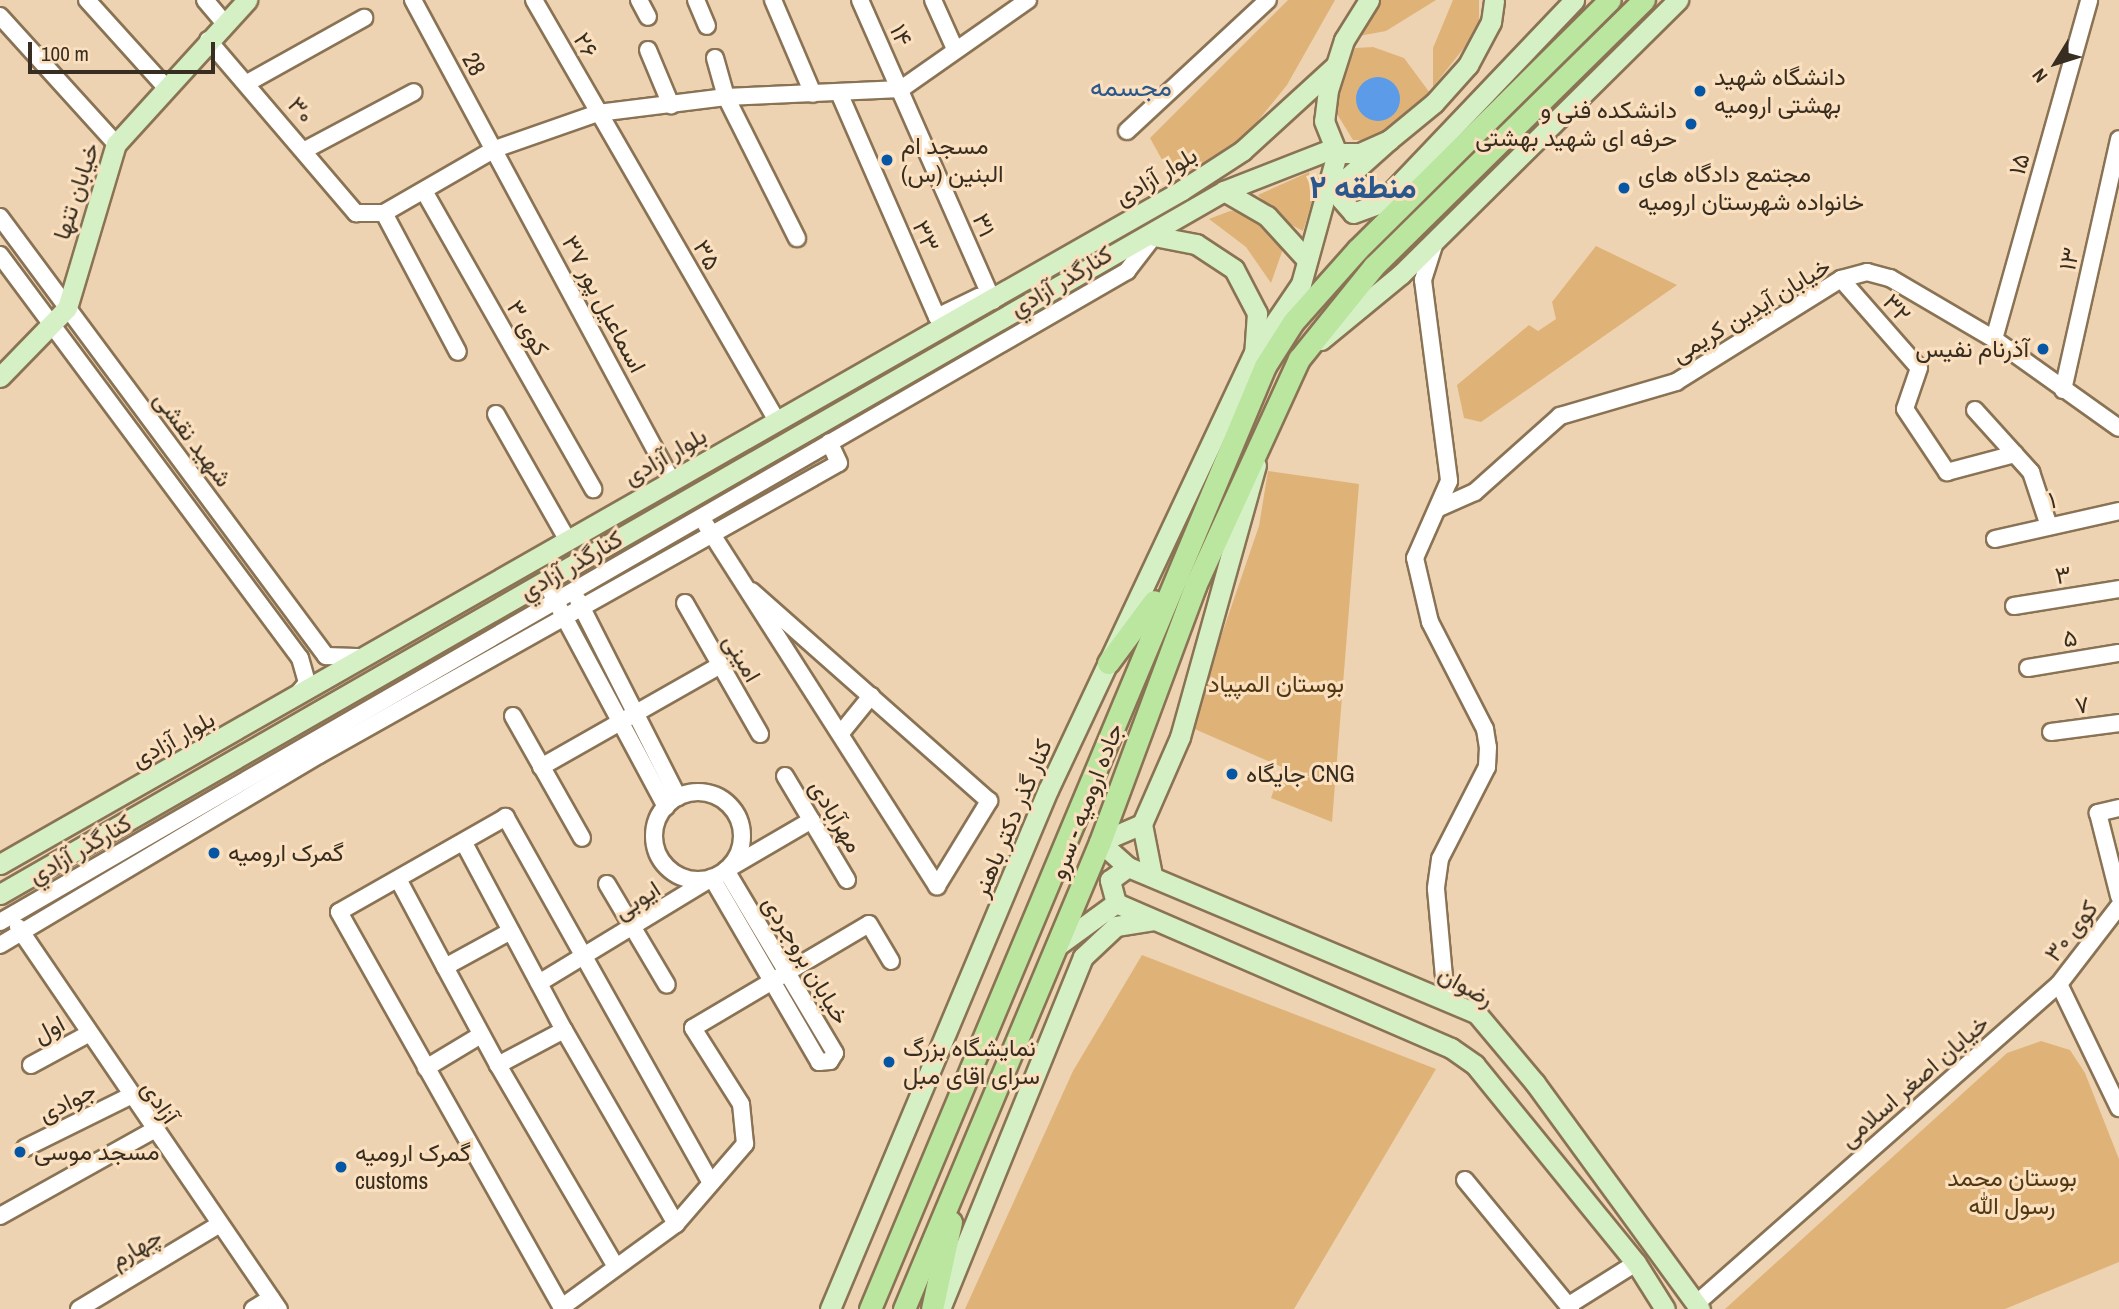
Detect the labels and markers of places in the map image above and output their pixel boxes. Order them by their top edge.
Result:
place label: دانشگاه شهید بهشتی ارومیه [1714,63,1846,119]
marker: دانشگاه شهید بهشتی ارومیه [1692,83,1708,99]
place label: دانشکده فنی و حرفه ای شهید بهشتی [1475,96,1677,152]
marker: دانشکده فنی و حرفه ای شهید بهشتی [1683,116,1699,132]
place label: مسجد ام البنین (س) [901,132,1004,188]
marker: مسجد ام البنین (س) [879,152,895,168]
place label: مجتمع دادگاه های خانواده شهرستان ارومیه [1638,160,1864,216]
marker: مجتمع دادگاه های خانواده شهرستان ارومیه [1616,180,1632,196]
place label: آذرنام نفیس [1915,335,2029,363]
marker: آذرنام نفیس [2035,341,2051,357]
place label: جایگاه CNG [1246,760,1355,788]
marker: جایگاه CNG [1224,766,1240,782]
place label: گمرک ارومیه [228,839,344,867]
marker: گمرک ارومیه [206,845,222,861]
place label: نمایشگاه بزرگ سرای اقای مبل [903,1034,1040,1090]
marker: نمایشگاه بزرگ سرای اقای مبل [881,1054,897,1070]
place label: مسجد موسی [34,1138,160,1166]
place label: گمرک ارومیه customs [355,1139,471,1195]
marker: مسجد موسی [12,1144,28,1160]
marker: گمرک ارومیه customs [333,1159,349,1175]

